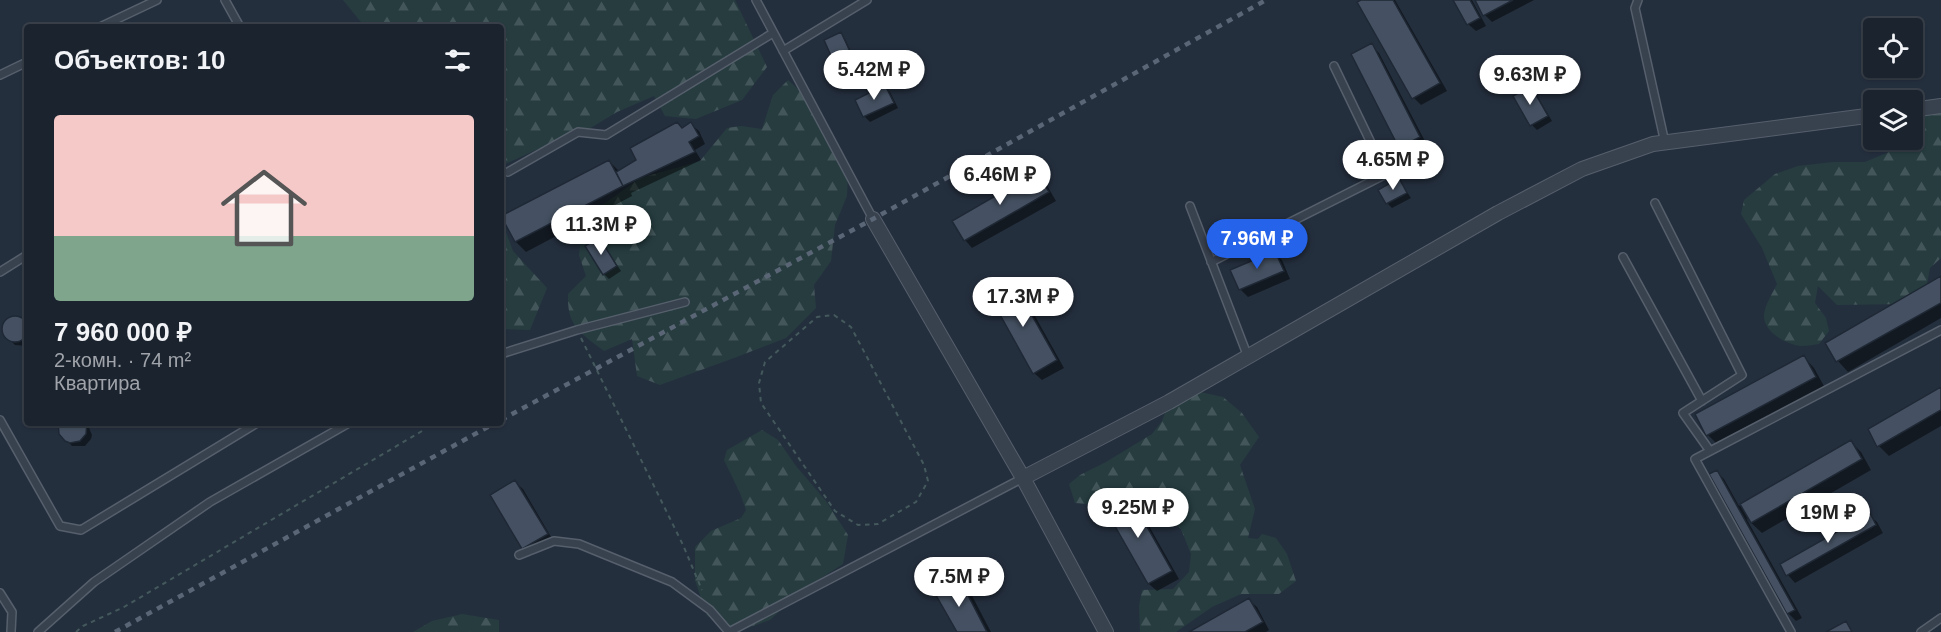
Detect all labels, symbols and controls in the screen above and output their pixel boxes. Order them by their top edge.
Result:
map controls [1863,18,1923,150]
button: locate [1863,18,1923,78]
icon: filters [441,44,474,77]
text: Объектов: 10 [54,45,225,75]
pin: 5.42M ₽ [819,50,929,101]
pin: 9.63M ₽ [1475,55,1585,106]
text: 5.42M ₽ [838,58,910,80]
text: 9.63M ₽ [1494,63,1566,85]
button: layers [1863,90,1923,150]
pin: 4.65M ₽ [1338,140,1448,191]
text: 4.65M ₽ [1357,148,1429,170]
icon: home [210,154,318,262]
pin: 6.46M ₽ [945,155,1055,206]
text: 6.46M ₽ [964,163,1036,185]
pin: 11.3M ₽ [546,205,656,256]
text: 11.3M ₽ [565,213,637,235]
pin: 7.96M ₽ [1202,219,1312,270]
text: 7.96M ₽ [1221,227,1293,249]
pin: 17.3M ₽ [968,277,1078,328]
text: 17.3M ₽ [987,285,1059,307]
text: 7 960 000 ₽ [54,317,192,347]
text: 2-комн. · 74 m² [54,349,191,371]
text: Квартира [54,372,140,394]
pin: 9.25M ₽ [1083,488,1193,539]
pin: 19M ₽ [1786,493,1870,544]
text: 9.25M ₽ [1102,496,1174,518]
text: 19M ₽ [1800,501,1856,523]
pin: 7.5M ₽ [910,557,1008,608]
text: 7.5M ₽ [928,565,990,587]

